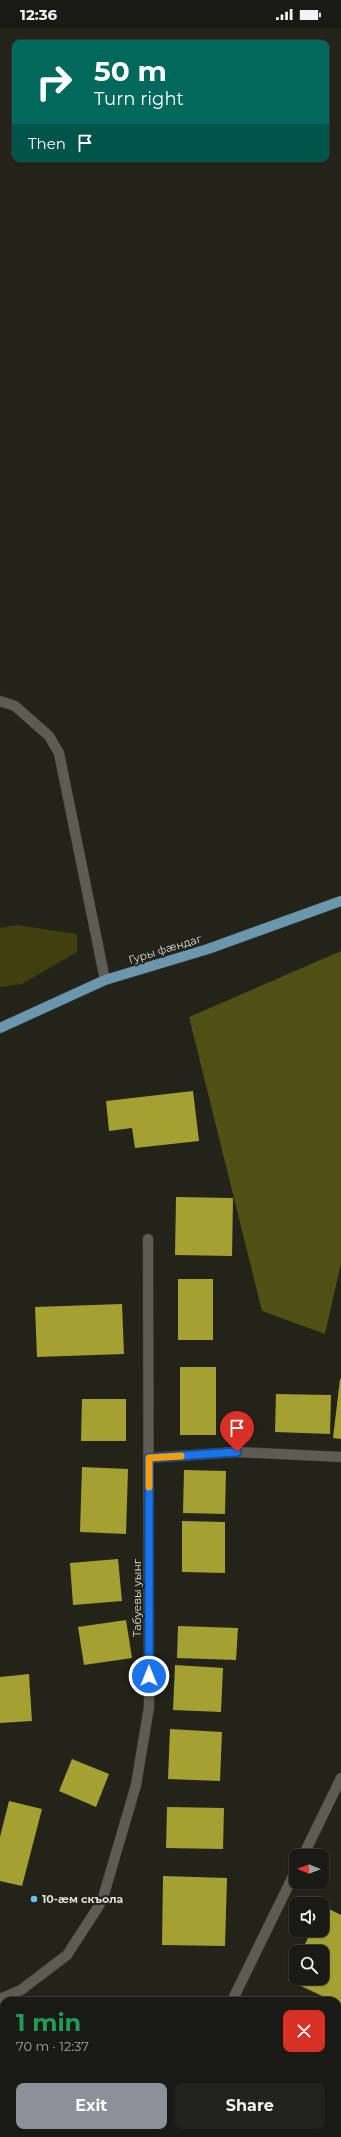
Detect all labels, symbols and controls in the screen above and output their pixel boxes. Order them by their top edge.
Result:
text: 12:36 [20,5,57,24]
text: 50 m [94,54,167,88]
icon: right [28,56,80,108]
text: Turn right [94,88,184,110]
icon: arrive [74,132,96,154]
text: Then [28,134,66,153]
street label: Гуры фӕндаг [127,931,204,967]
pin [220,1411,254,1452]
icon: arrive [226,1417,248,1439]
street label: Табуевы уынг [130,1558,144,1637]
position arrow [128,1655,170,1697]
north arrow [289,1849,329,1889]
map controls [289,1849,329,1985]
place label: 10-æм скъола [42,1892,123,1906]
marker: 10-æм скъола [29,1894,39,1904]
button: sound [289,1897,329,1937]
button: search [289,1945,329,1985]
text: 1 min [16,2008,81,2037]
button: close [283,2010,325,2052]
text: 70 m · 12:37 [16,2038,89,2054]
button: Exit [16,2083,167,2129]
button: Share [175,2083,325,2129]

